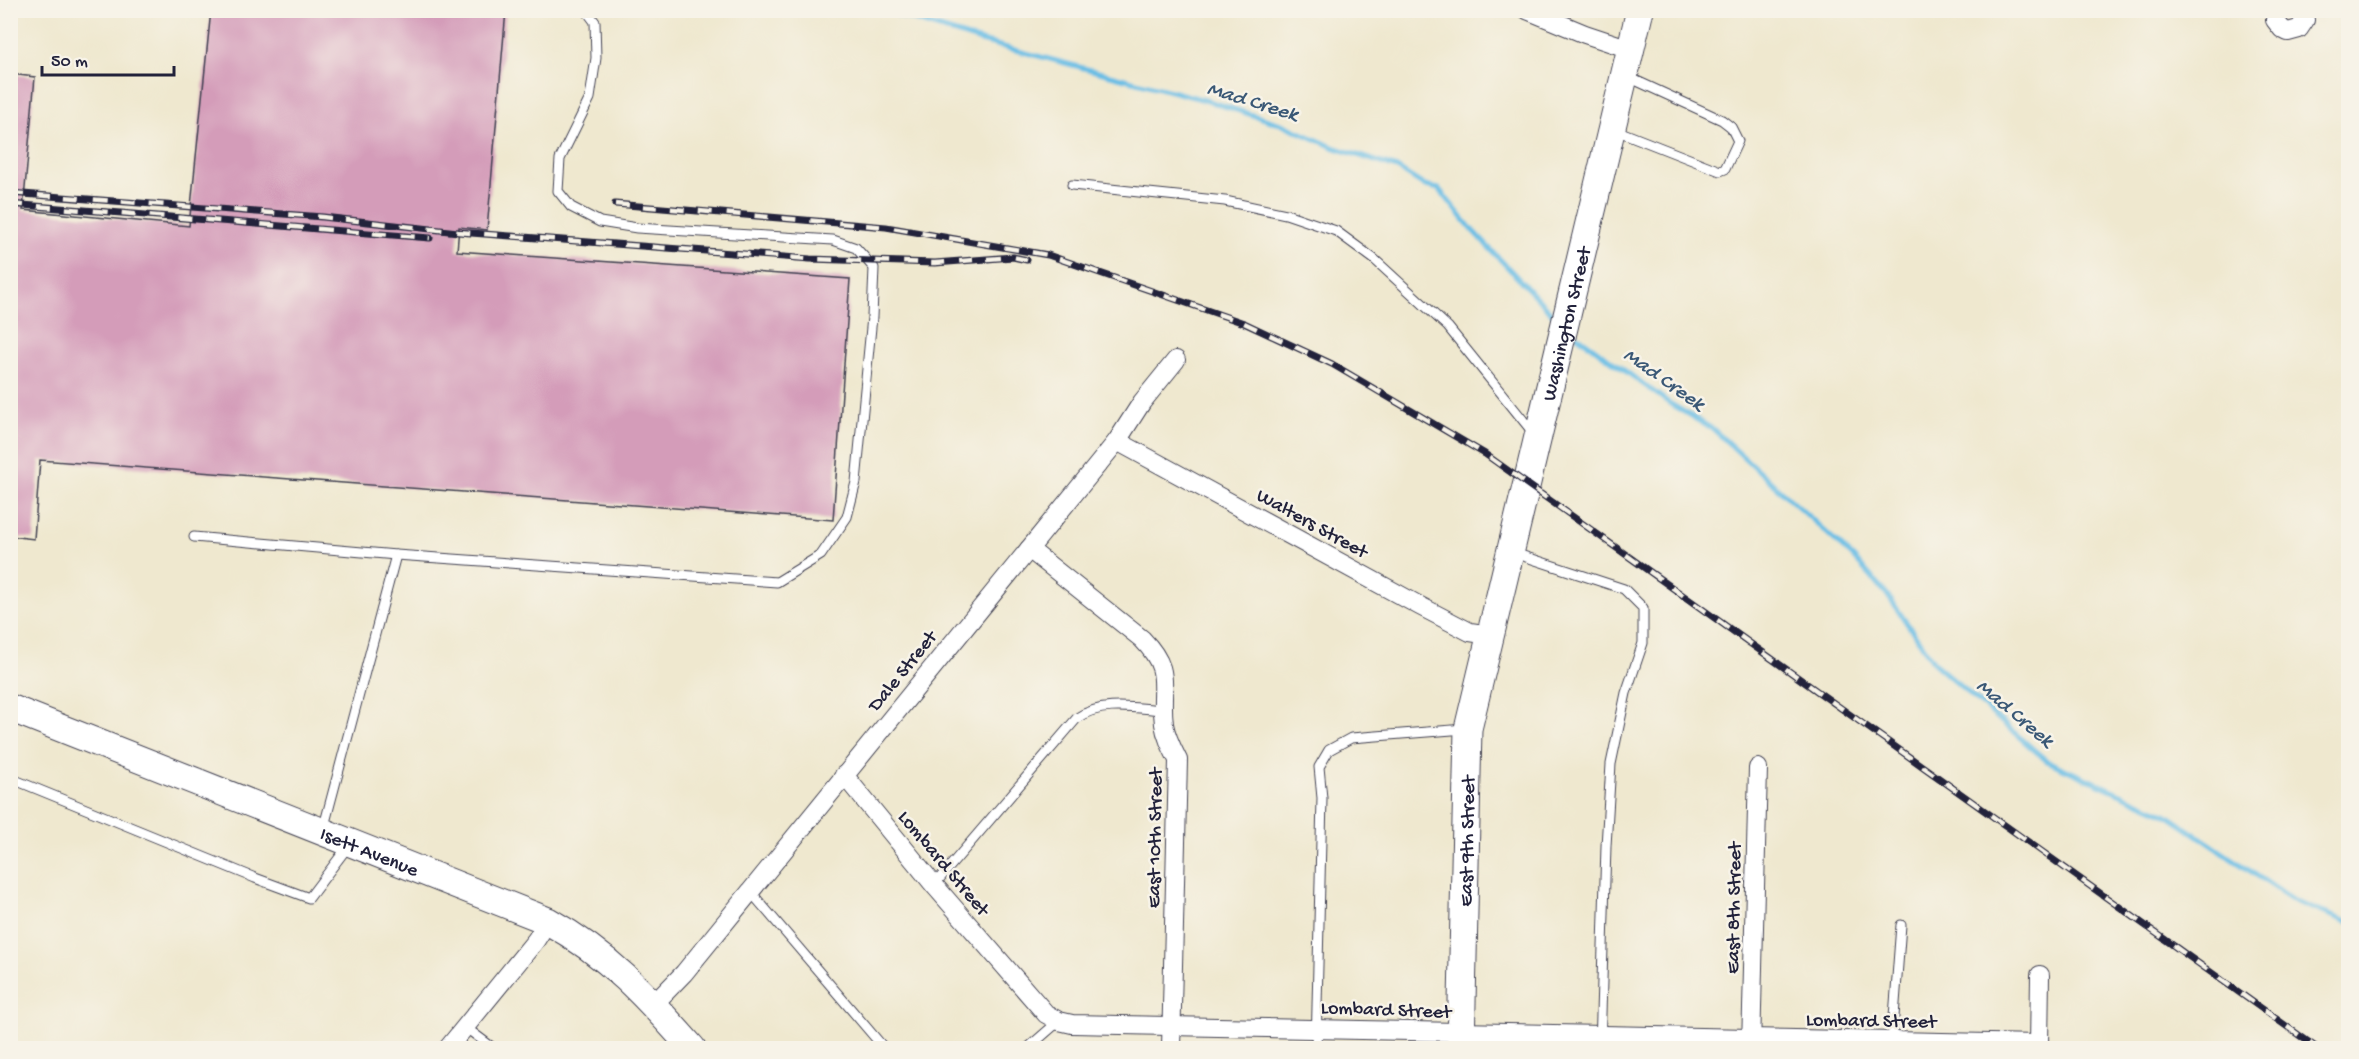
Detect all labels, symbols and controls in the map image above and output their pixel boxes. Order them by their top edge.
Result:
scale bar [42,39,174,77]
text: 50 m [51,52,88,73]
water label: Mad Creek [1204,78,1303,130]
street label: Washington Street [1539,243,1598,404]
water label: Mad Creek [1618,344,1711,419]
street label: Walters Street [1252,485,1372,566]
street label: Dale Street [863,626,944,719]
water label: Mad Creek [1970,675,2060,756]
street label: East 10th Street [1144,766,1169,908]
street label: East 9th Street [1456,774,1482,907]
street label: Lombard Street [892,807,994,923]
street label: Isett Avenue [316,824,422,884]
street label: East 8th Street [1723,840,1748,974]
street label: Lombard Street [1320,998,1453,1025]
street label: Lombard Street [1806,1010,1938,1035]

